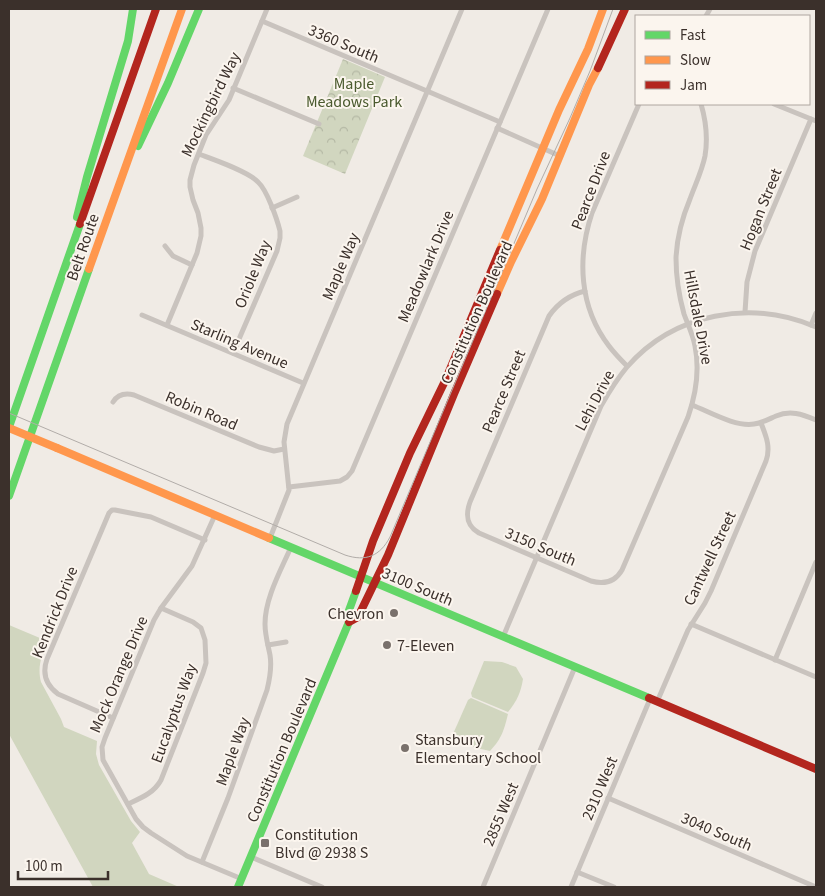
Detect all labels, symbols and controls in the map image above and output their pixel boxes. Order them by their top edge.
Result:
legend [635,15,810,105]
street label: 3360 South [305,19,382,69]
text: Fast [680,25,706,46]
street label: Mockingbird Way [176,48,246,161]
text: Slow [680,50,711,71]
park label: Maple Meadows Park [306,73,402,113]
text: Jam [680,75,707,96]
street label: Pearce Drive [566,148,616,233]
street label: Hogan Street [734,164,788,254]
street label: Meadowlark Drive [392,207,459,326]
street label: Belt Route [61,211,105,284]
street label: Maple Way [317,229,365,304]
street label: Oriole Way [229,236,277,312]
street label: Constitution Boulevard [435,237,518,388]
street label: Hillsdale Drive [678,268,718,367]
street label: Starling Avenue [187,313,292,374]
street label: Pearce Street [477,346,531,436]
street label: Lehi Drive [570,366,620,435]
street label: Robin Road [162,386,241,436]
street label: Cantwell Street [678,507,742,609]
street label: 3150 South [502,522,579,572]
street label: 3100 South [379,562,456,612]
street label: Kendrick Drive [27,563,83,662]
place label: Chevron [328,603,384,625]
marker: Chevron [388,607,400,619]
street label: Mock Orange Drive [84,613,153,736]
place label: 7-Eleven [397,635,455,657]
marker: 7-Eleven [381,639,393,651]
street label: Eucalyptus Way [146,660,202,766]
street label: Constitution Boulevard [242,675,322,826]
street label: Maple Way [210,713,256,789]
place label: Stansbury Elementary School [415,729,541,769]
marker: Stansbury Elementary School [399,742,411,754]
street label: 2910 West [577,753,623,824]
street label: 2855 West [478,779,524,850]
street label: 3040 South [678,807,755,857]
place label: Constitution Blvd @ 2938 S [275,824,368,864]
marker: Constitution Blvd @ 2938 S [259,837,271,849]
scale bar [18,848,108,880]
text: 100 m [25,856,63,877]

